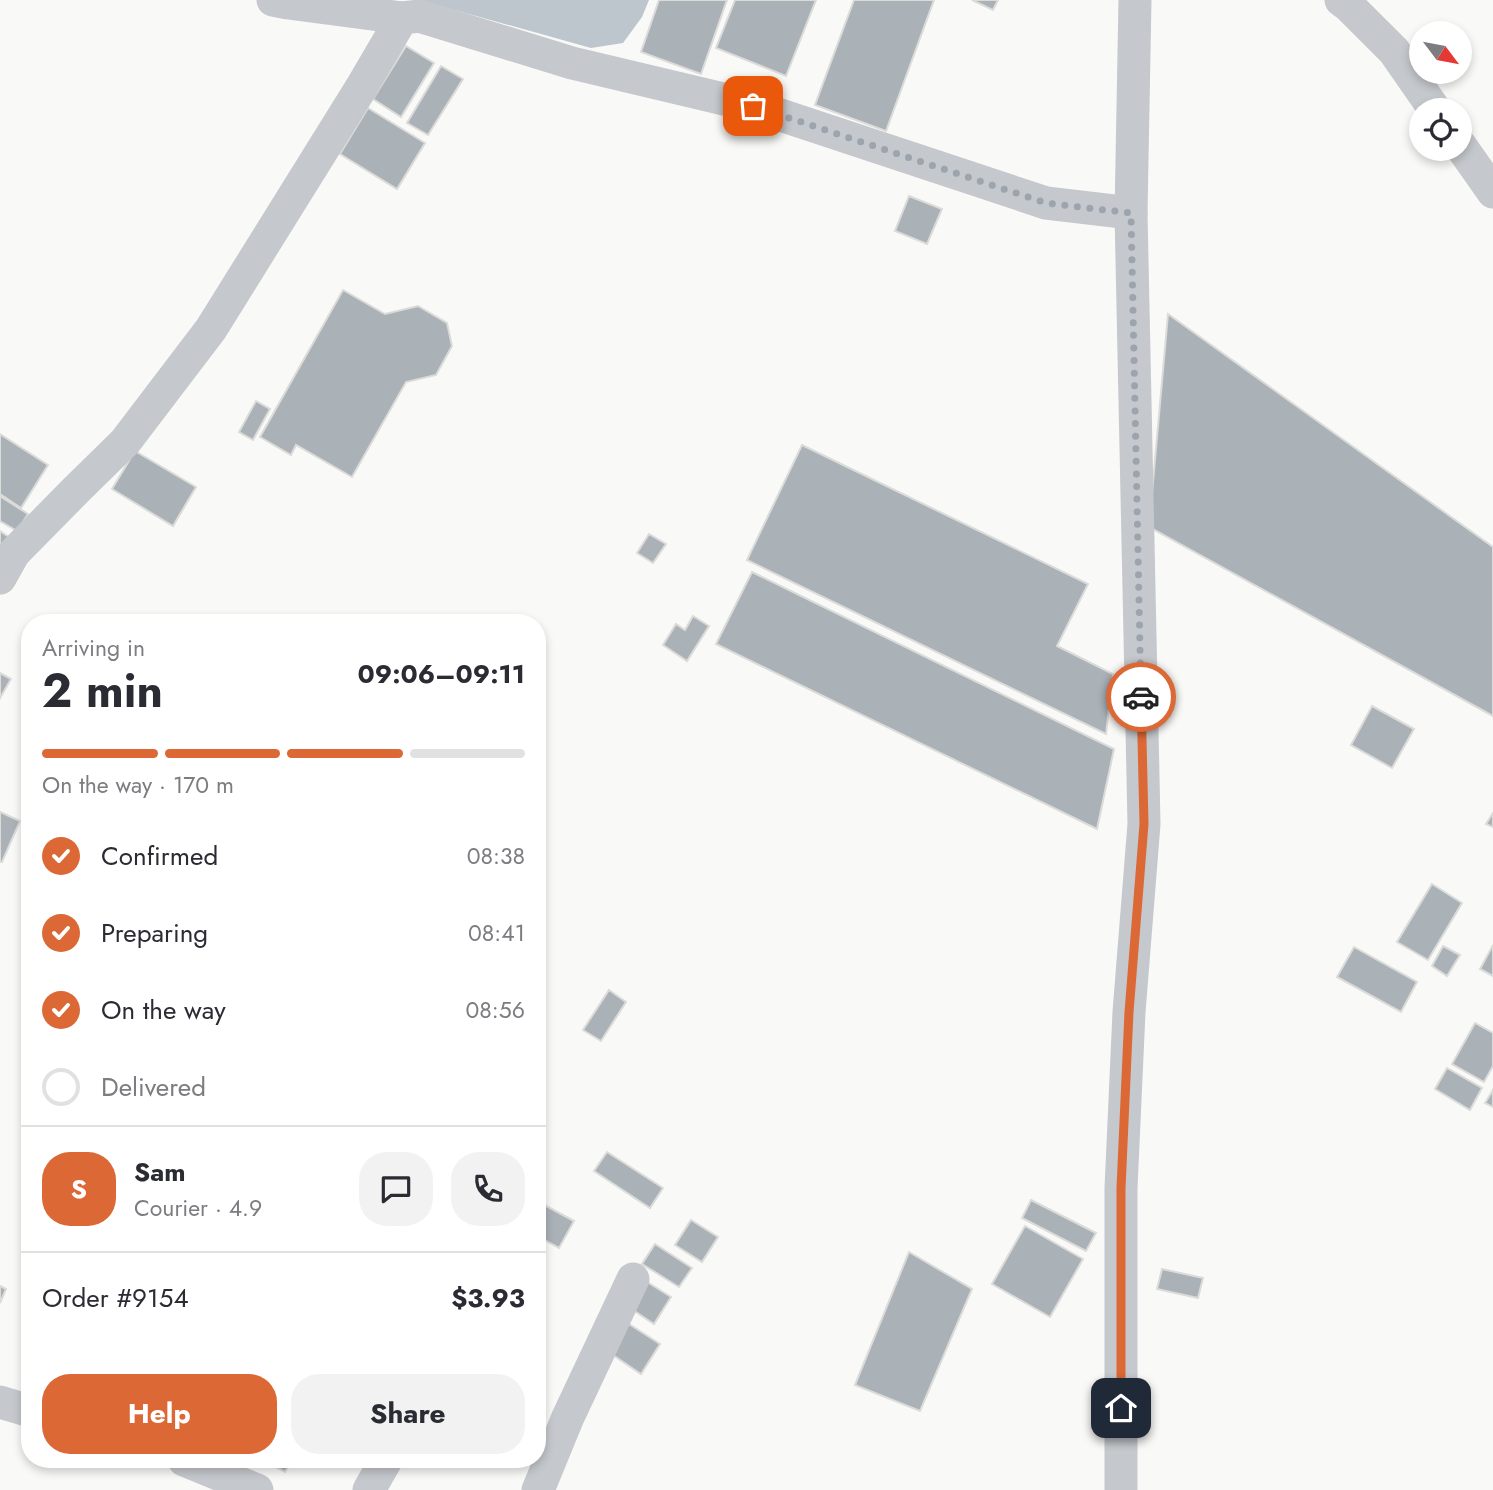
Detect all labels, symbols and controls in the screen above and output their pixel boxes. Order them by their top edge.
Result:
north arrow [1409,21,1472,84]
map controls [1409,21,1472,161]
pin [723,76,783,136]
icon: bag [734,87,772,125]
button: locate [1409,98,1472,161]
text: Arriving in [42,631,145,665]
text: 09:06–09:11 [358,655,525,693]
text: 2 min [42,658,163,724]
courier [1106,662,1176,732]
icon: car [1122,678,1160,716]
text: On the way · 170 m [42,768,234,802]
icon: check [42,837,80,875]
text: Confirmed [101,837,218,875]
text: 08:38 [467,839,525,873]
icon: check [42,914,80,952]
text: Preparing [101,914,208,952]
text: 08:41 [468,916,525,950]
icon: check [42,991,80,1029]
text: On the way [101,991,226,1029]
text: 08:56 [466,993,525,1027]
text: Delivered [101,1068,206,1106]
button: chat [359,1152,433,1226]
button: phone [451,1152,525,1226]
text: Sam [134,1153,186,1191]
text: S [71,1170,87,1208]
text: Courier · 4.9 [134,1191,262,1225]
text: Order #9154 [42,1279,189,1317]
text: $3.93 [451,1279,525,1317]
button: Help [42,1374,277,1454]
button: Share [291,1374,525,1454]
pin [1091,1378,1151,1438]
icon: home [1102,1389,1140,1427]

